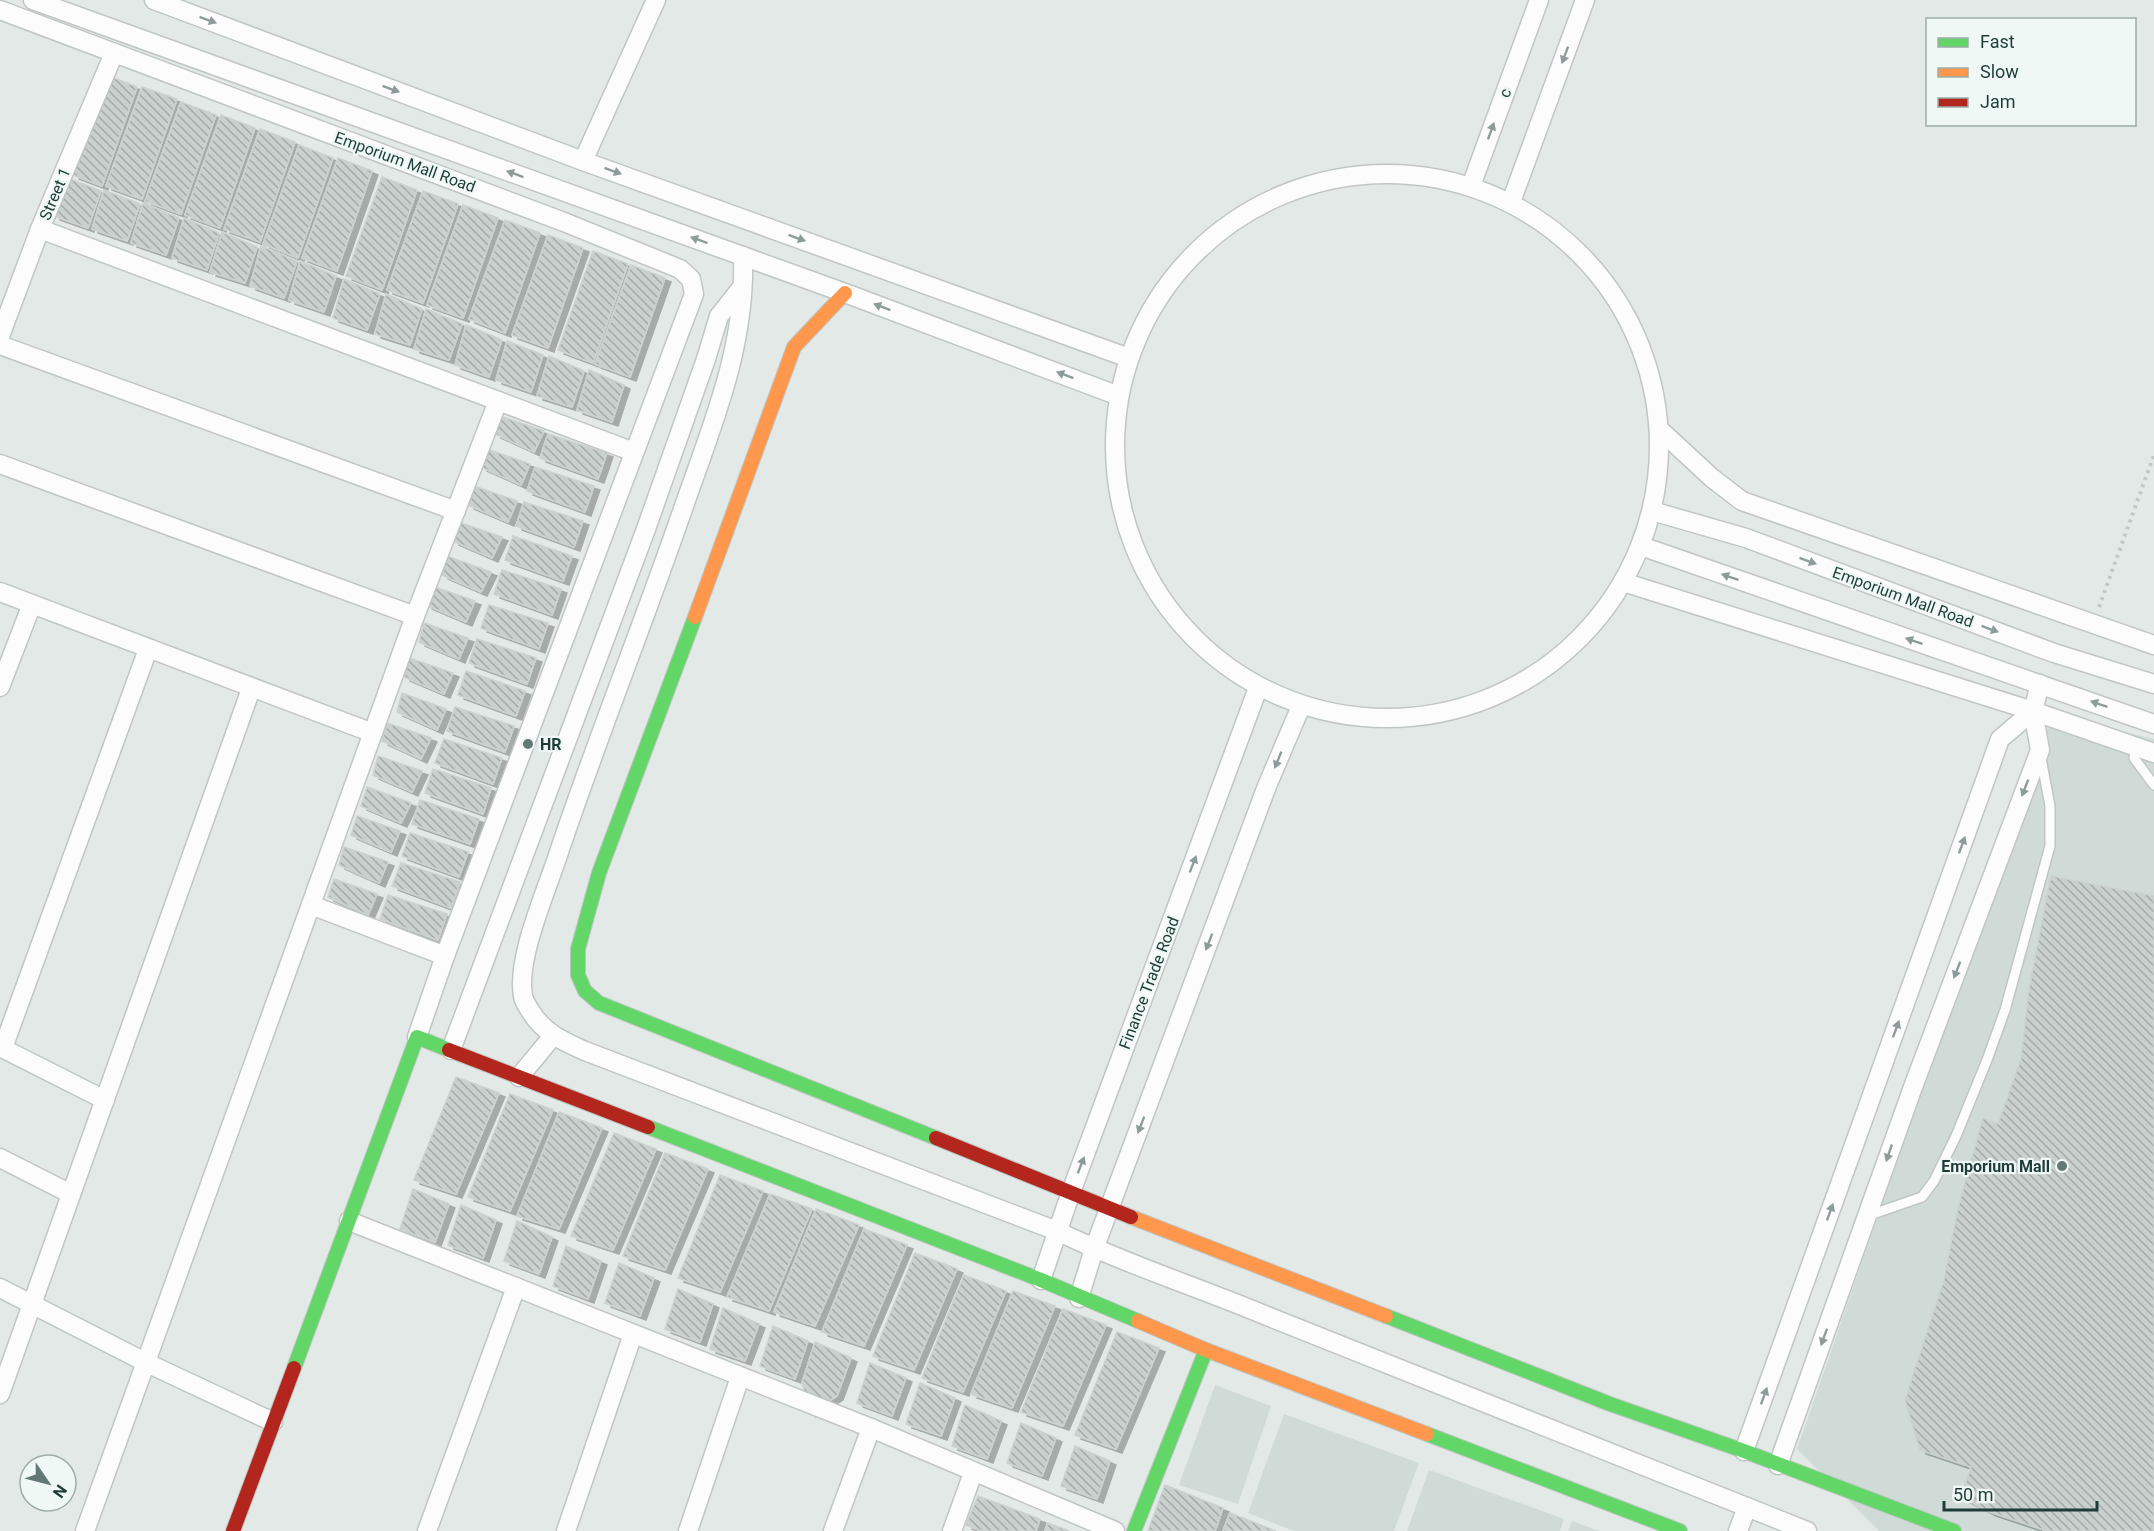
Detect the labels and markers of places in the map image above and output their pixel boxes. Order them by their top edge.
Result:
place label: HR [540,735,562,754]
marker: HR [521,737,535,751]
place label: Emporium Mall [1941,1157,2050,1176]
marker: Emporium Mall [2055,1159,2069,1173]

